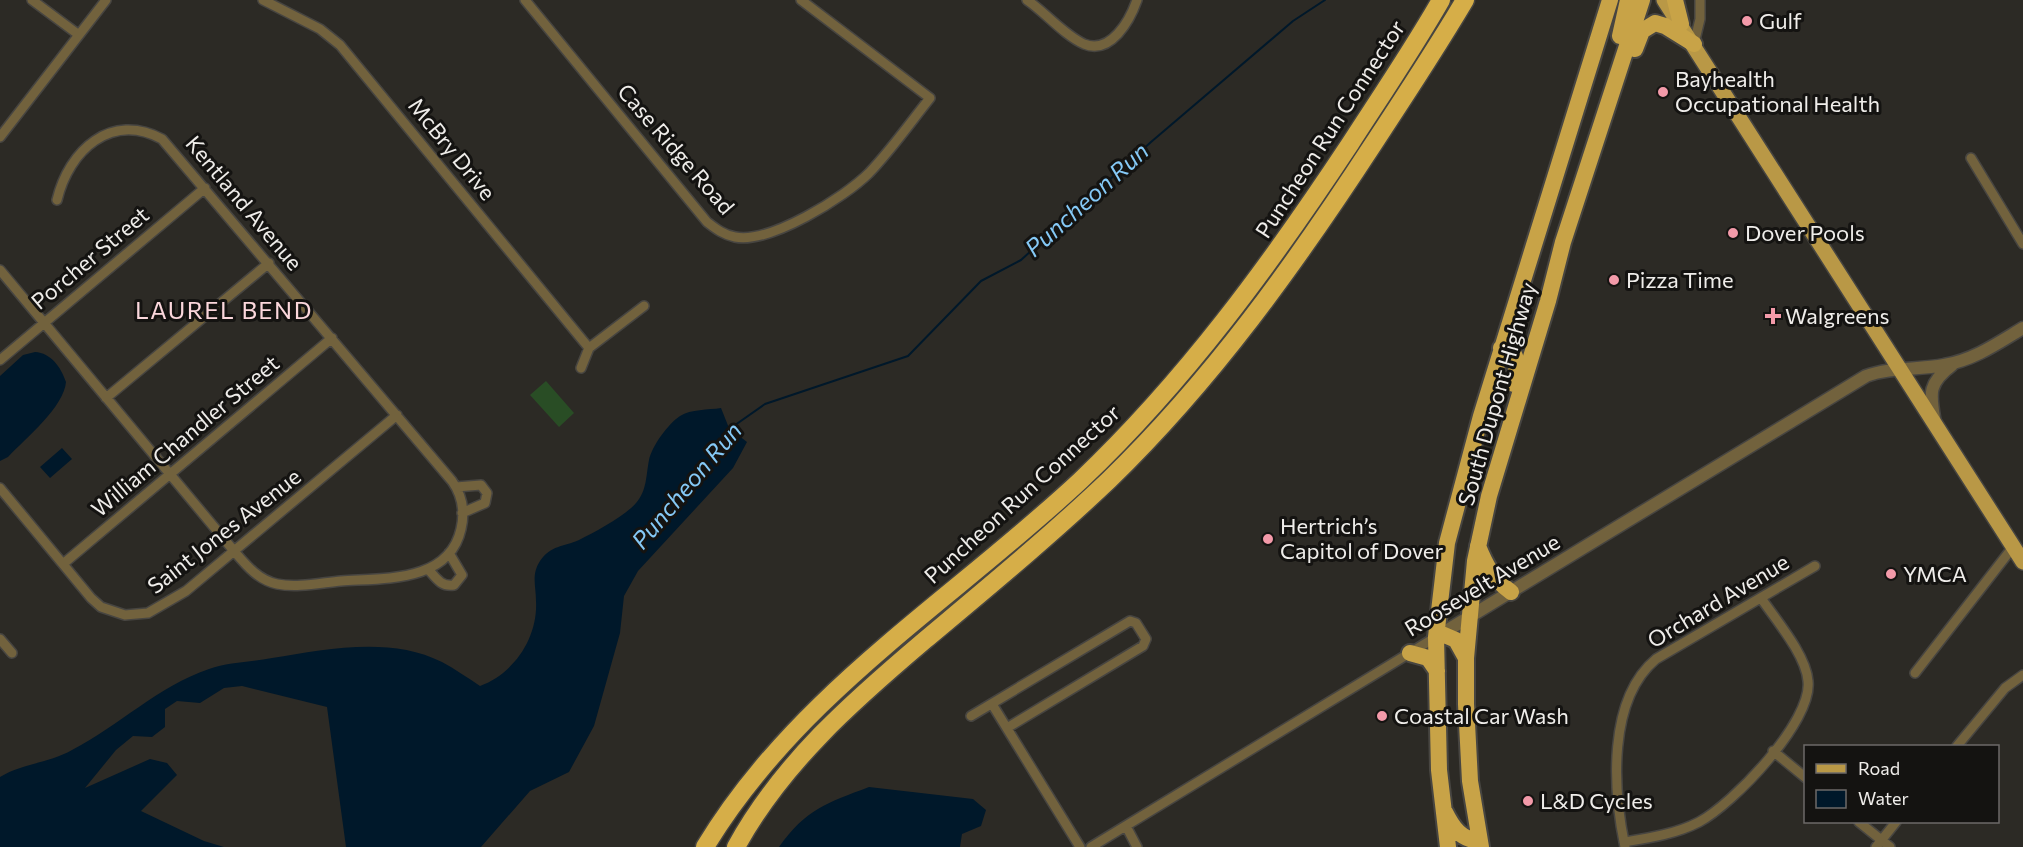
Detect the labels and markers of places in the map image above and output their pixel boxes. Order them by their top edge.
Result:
place label: Gulf [1759,7,1802,34]
marker: Gulf [1740,14,1754,28]
place label: Bayhealth Occupational Health [1675,65,1880,117]
marker: Bayhealth Occupational Health [1656,85,1670,99]
place label: Dover Pools [1745,219,1865,246]
marker: Dover Pools [1726,226,1740,240]
place label: Pizza Time [1626,266,1734,293]
marker: Pizza Time [1607,273,1621,287]
place label: Walgreens [1785,302,1890,329]
marker: Walgreens [1766,309,1780,323]
place label: Hertrich’s Capitol of Dover [1280,512,1443,564]
marker: Hertrich’s Capitol of Dover [1261,532,1275,546]
place label: YMCA [1903,560,1967,587]
marker: YMCA [1884,567,1898,581]
place label: Coastal Car Wash [1394,702,1569,729]
marker: Coastal Car Wash [1375,709,1389,723]
place label: L&D Cycles [1540,787,1653,814]
marker: L&D Cycles [1521,794,1535,808]

